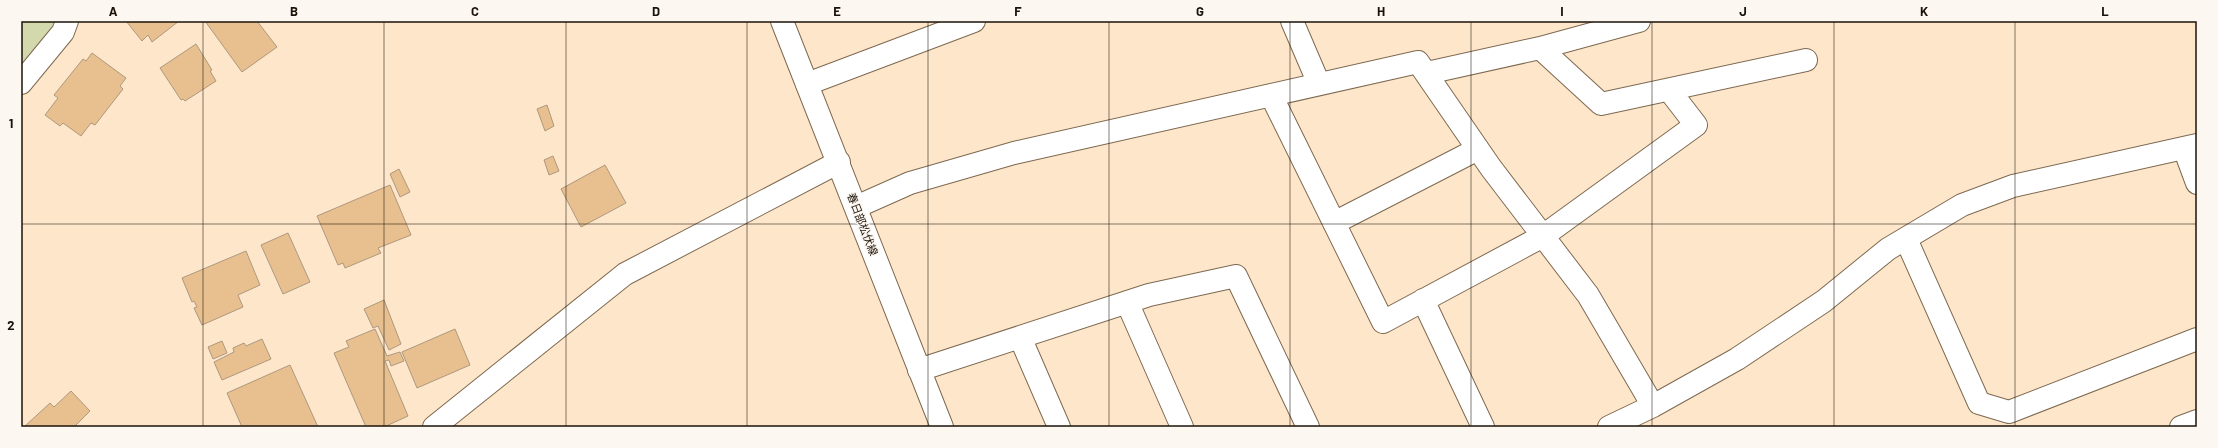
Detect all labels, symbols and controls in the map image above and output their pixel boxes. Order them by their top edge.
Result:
text: A [109,3,118,19]
text: B [290,3,298,19]
text: C [471,3,479,19]
text: D [652,3,660,19]
text: E [833,3,841,19]
text: F [1014,3,1022,19]
text: G [1196,3,1204,19]
text: H [1377,3,1385,19]
text: I [1560,3,1564,19]
text: J [1739,3,1747,19]
text: K [1920,3,1928,19]
text: L [2101,3,2109,19]
text: 1 [9,115,13,131]
street label: 春日部松伏線 [845,191,881,257]
text: 2 [7,317,15,333]

